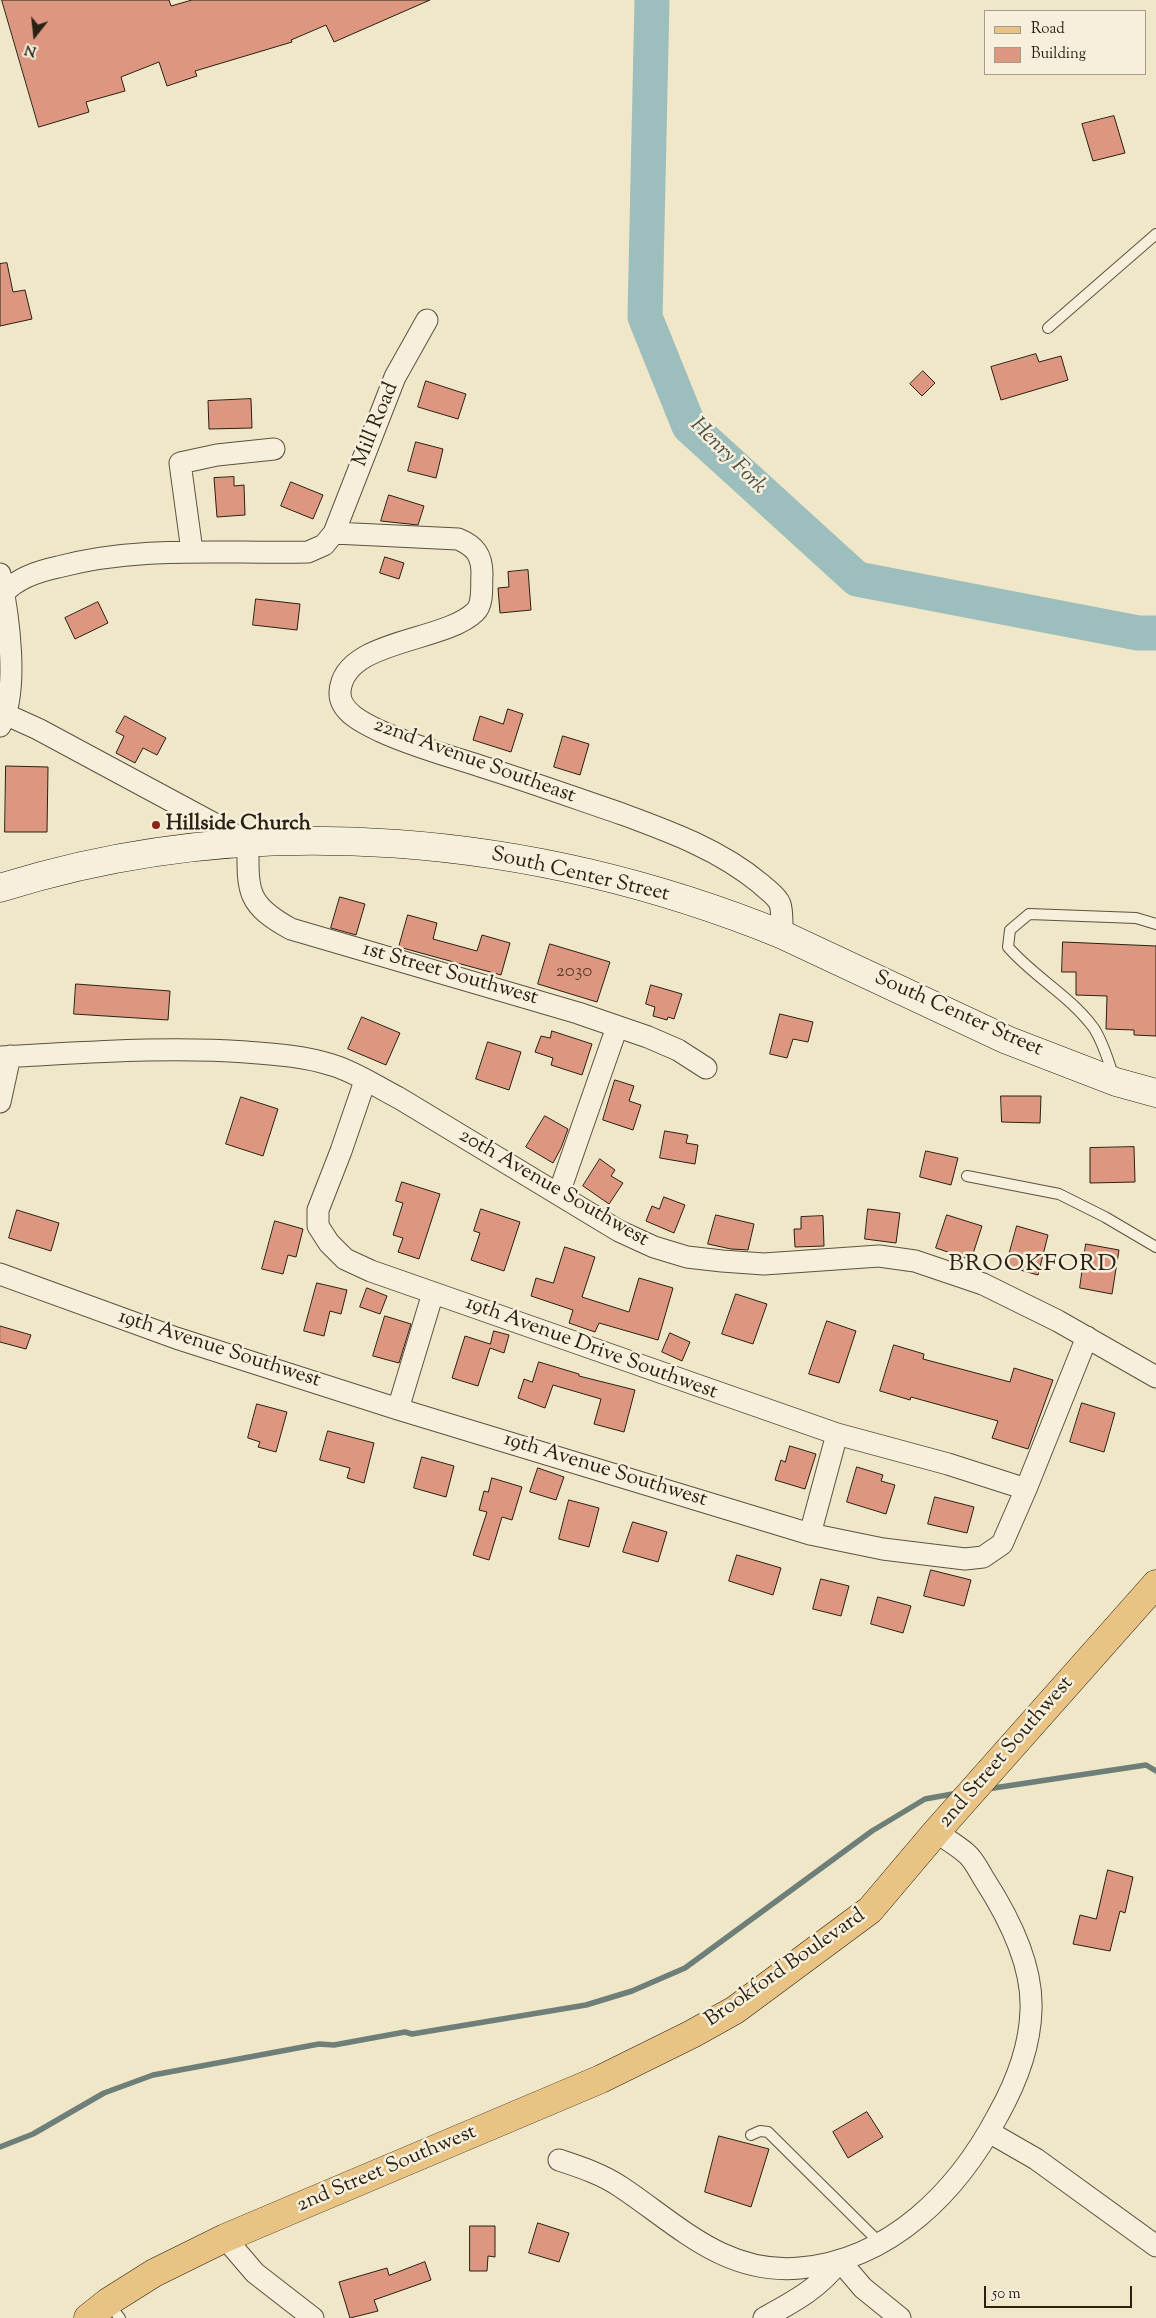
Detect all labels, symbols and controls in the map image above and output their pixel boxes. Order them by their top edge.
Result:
north arrow [10,10,60,60]
legend [984,10,1146,75]
text: Road [1031,19,1065,40]
text: N [23,38,39,61]
text: Building [1031,44,1086,65]
street label: Mill Road [349,379,405,471]
water label: Henry Fork [683,413,771,501]
street label: 22nd Avenue Southeast [370,714,578,810]
place label: Hillside Church [166,812,311,838]
marker: Hillside Church [150,819,162,831]
street label: South Center Street [489,843,671,909]
street label: 1st Street Southwest [359,938,541,1012]
house number: 2030 [556,962,592,984]
street label: South Center Street [870,966,1046,1064]
street label: 20th Avenue Southwest [454,1124,652,1254]
district label: BROOKFORD [947,1252,1119,1280]
street label: 19th Avenue Drive Southwest [462,1292,720,1406]
street label: 19th Avenue Southwest [115,1305,323,1395]
street label: 19th Avenue Southwest [500,1428,710,1514]
street label: 2nd Street Southwest [934,1672,1080,1834]
street label: Brookford Boulevard [701,1904,871,2034]
street label: 2nd Street Southwest [293,2121,481,2219]
scale bar [986,2276,1134,2308]
text: 50 m [992,2284,1021,2305]

